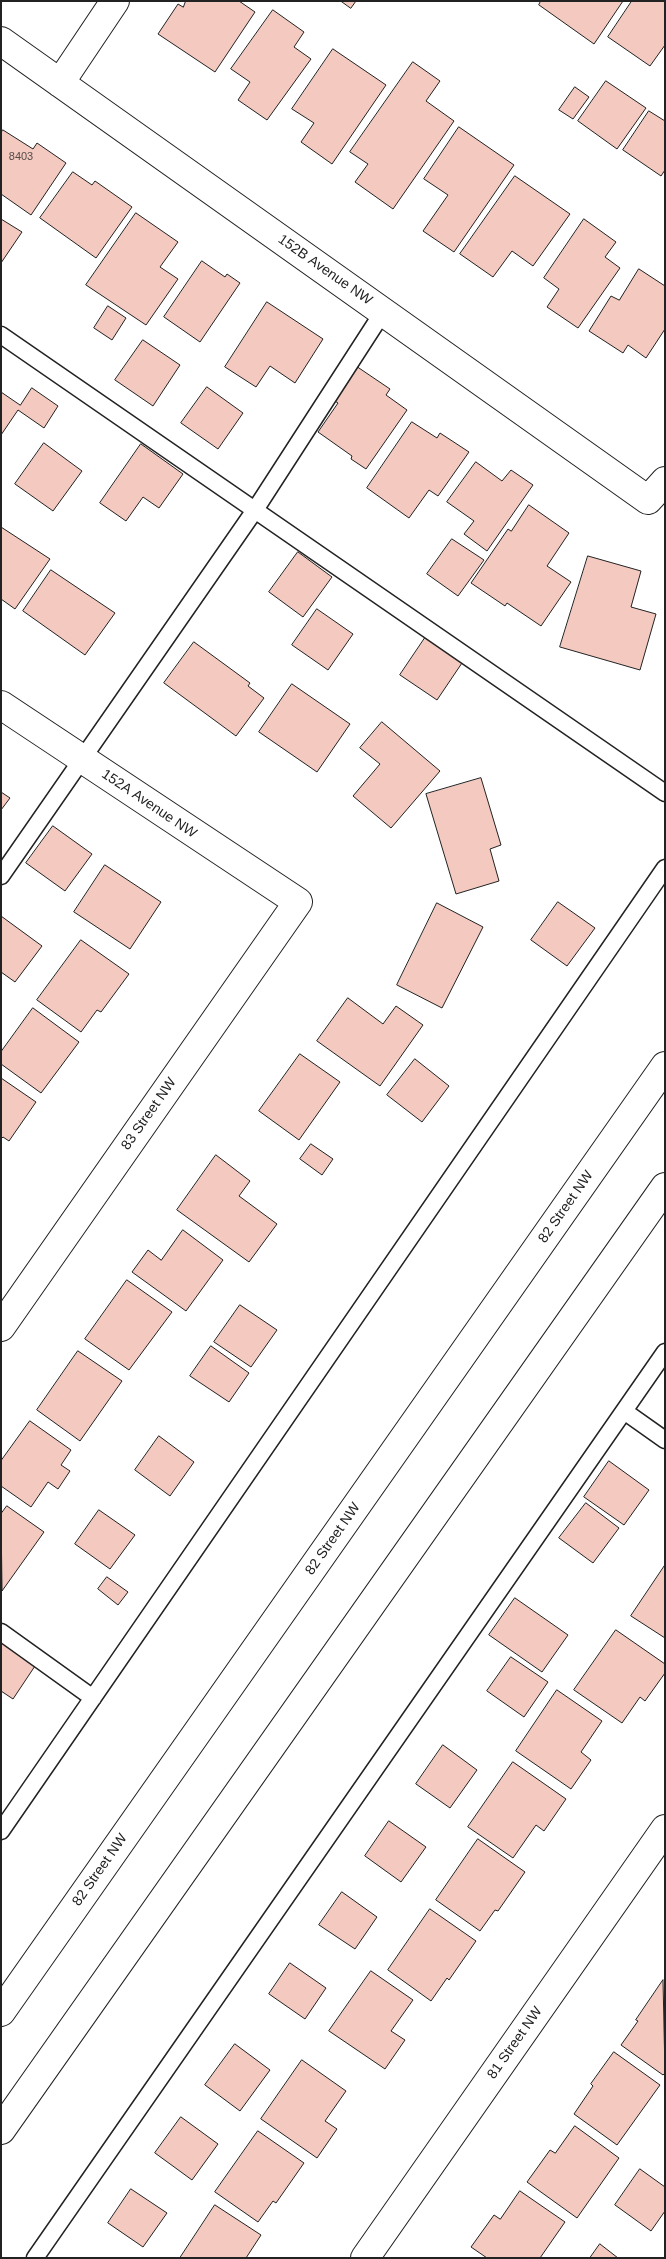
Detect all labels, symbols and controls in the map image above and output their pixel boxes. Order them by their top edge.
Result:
house number: 8403 [9,150,33,164]
street label: 152B Avenue NW [275,231,375,309]
street label: 152A Avenue NW [98,766,200,842]
street label: 83 Street NW [118,1075,180,1153]
street label: 82 Street NW [535,1168,597,1246]
street label: 82 Street NW [302,1500,364,1578]
street label: 82 Street NW [69,1831,131,1909]
street label: 81 Street NW [484,2004,546,2082]

